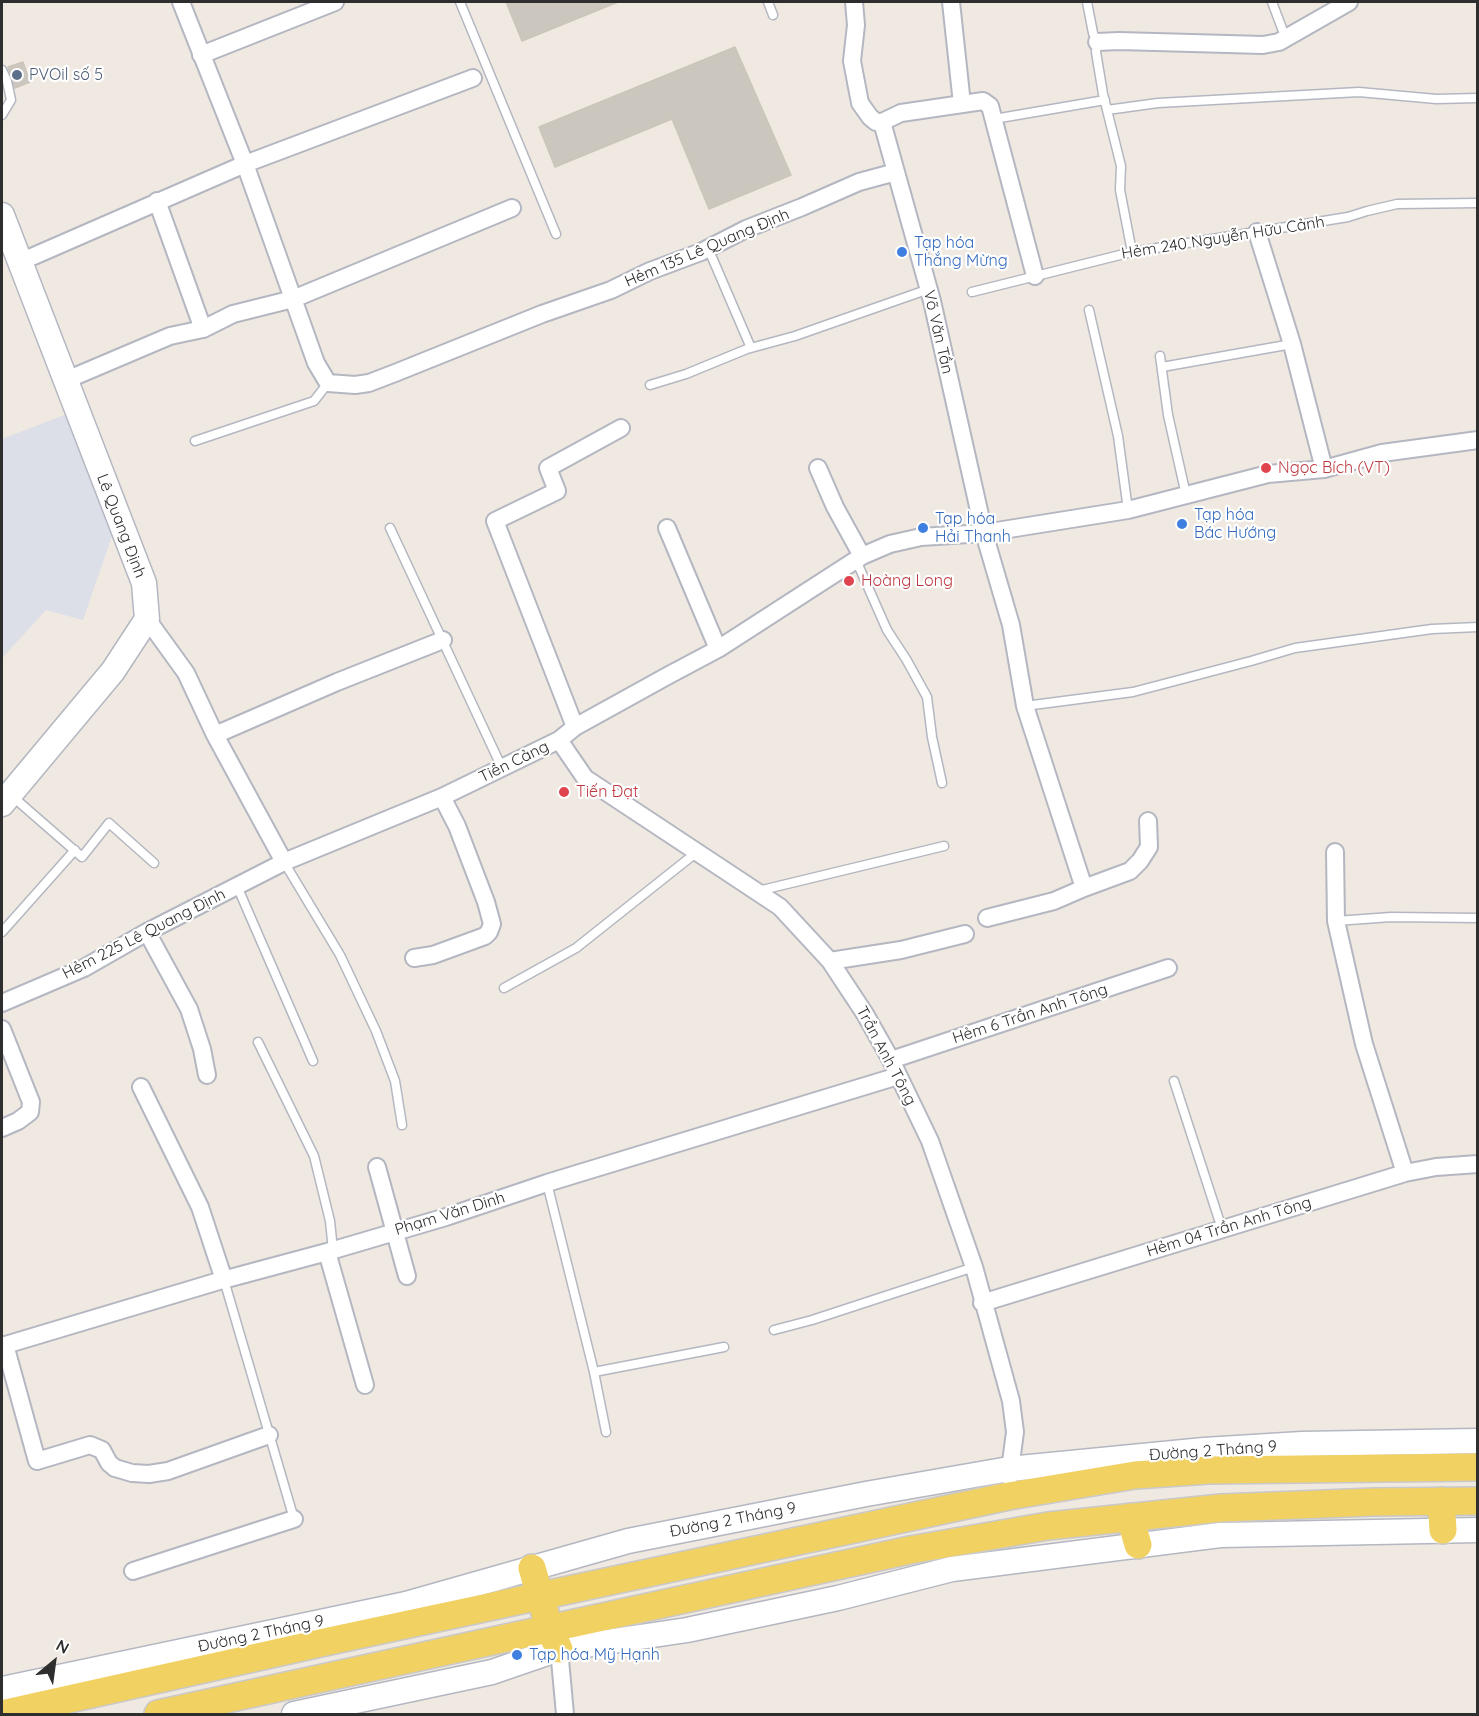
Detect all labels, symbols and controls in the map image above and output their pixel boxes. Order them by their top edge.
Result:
place label: PVOil số 5 [29,65,103,85]
marker: PVOil số 5 [10,68,24,82]
street label: Hẻm 135 Lê Quang Định [622,205,792,291]
street label: Hẻm 240 Nguyễn Hữu Cảnh [1120,212,1326,264]
place label: Tạp hóa Thắng Mừng [914,233,1008,271]
marker: Tạp hóa Thắng Mừng [895,245,909,259]
street label: Võ Văn Tần [919,288,957,376]
place label: Ngọc Bích (VT) [1278,458,1390,478]
marker: Ngọc Bích (VT) [1259,461,1273,475]
street label: Lê Quang Định [92,471,150,581]
place label: Tạp hóa Bác Hướng [1194,505,1276,543]
place label: Tạp hóa Hải Thanh [935,509,1011,547]
marker: Tạp hóa Bác Hướng [1175,517,1189,531]
marker: Tạp hóa Hải Thanh [916,521,930,535]
place label: Hoàng Long [861,571,953,591]
marker: Hoàng Long [842,574,856,588]
street label: Tiền Cảng [476,737,552,787]
place label: Tiến Đạt [576,782,638,802]
marker: Tiến Đạt [557,785,571,799]
street label: Hẻm 225 Lê Quang Định [59,885,229,983]
street label: Hẻm 6 Trần Anh Tông [950,980,1110,1048]
street label: Trần Anh Tông [852,1003,920,1109]
street label: Phạm Văn Dinh [393,1188,507,1240]
street label: Hẻm 04 Trần Anh Tông [1144,1193,1314,1261]
street label: Đường 2 Tháng 9 [1148,1437,1278,1465]
street label: Đường 2 Tháng 9 [668,1498,798,1542]
street label: Đường 2 Tháng 9 [196,1611,326,1657]
north arrow [24,1632,84,1692]
text: N [53,1635,73,1658]
place label: Tạp hóa Mỹ Hạnh [529,1645,660,1665]
marker: Tạp hóa Mỹ Hạnh [510,1648,524,1662]

